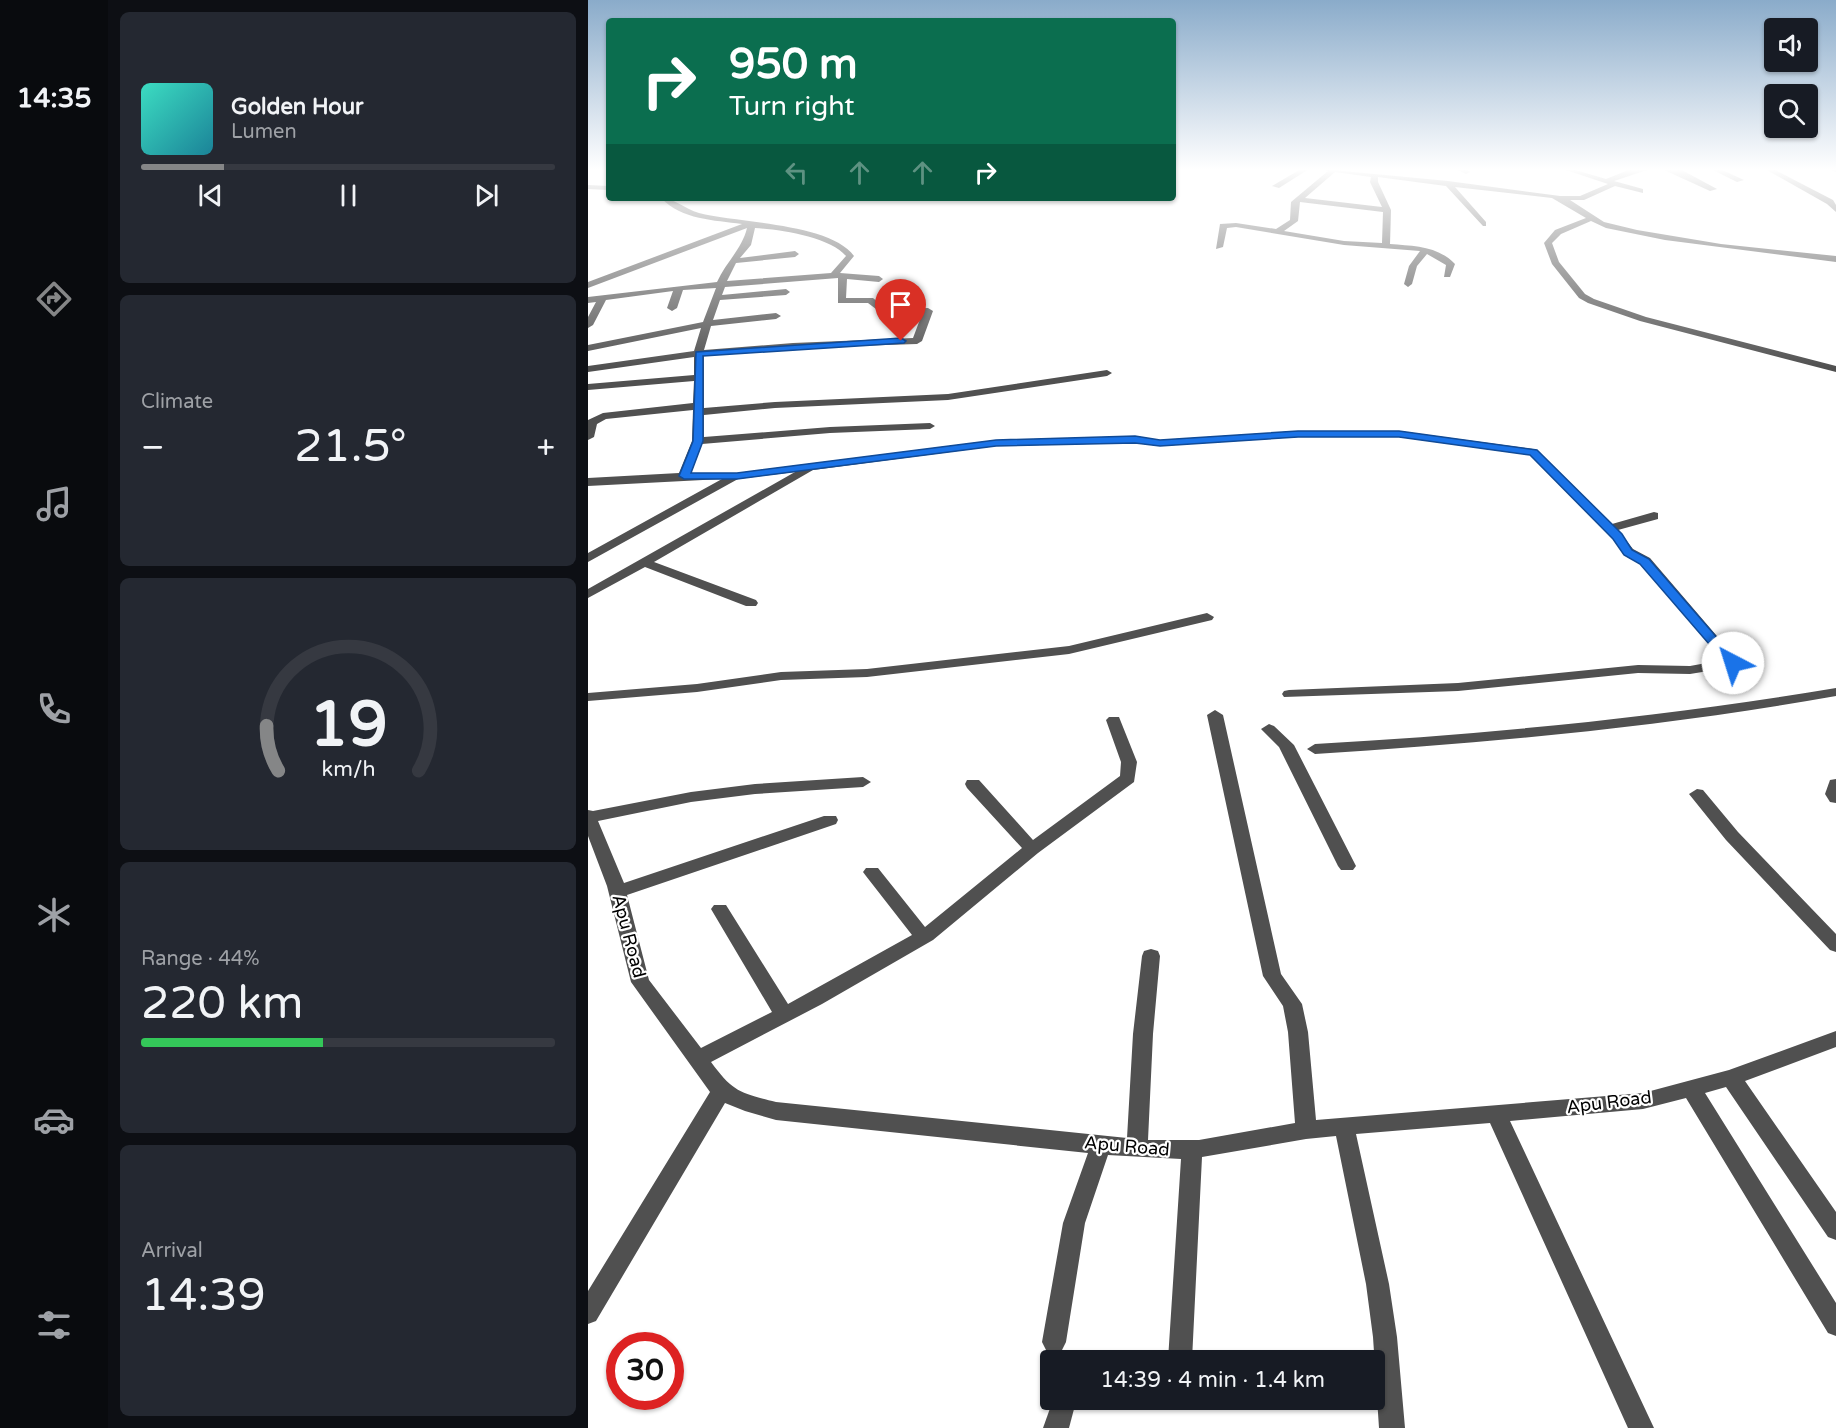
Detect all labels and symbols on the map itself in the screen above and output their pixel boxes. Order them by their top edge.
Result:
pin [875,279,926,341]
position arrow [1701,631,1765,695]
street label: Apu Road [607,892,651,980]
street label: Apu Road [1565,1086,1653,1118]
street label: Apu Road [1083,1131,1171,1161]
speed limit sign: 30 [606,1332,684,1410]

